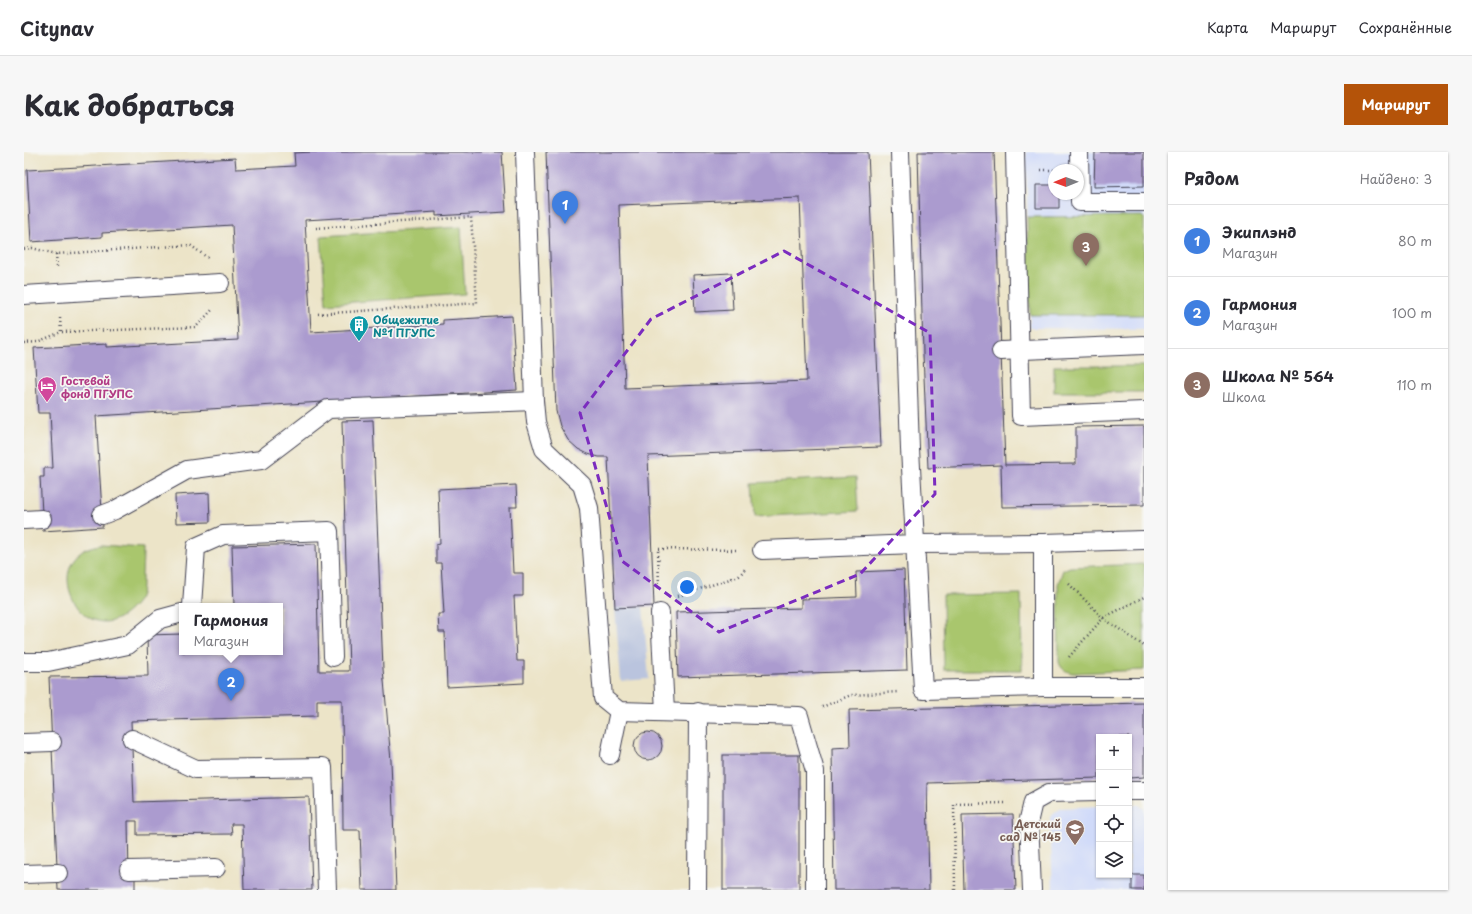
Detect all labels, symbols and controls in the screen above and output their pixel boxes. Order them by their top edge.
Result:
text: Citynav [20,14,94,42]
text: Карта [1207,17,1248,38]
text: Маршрут [1270,17,1336,38]
text: Сохранённые [1358,17,1452,38]
text: Как добраться [24,83,235,126]
button: Маршрут [1344,84,1448,125]
north arrow [1048,164,1084,200]
text: Рядом [1184,165,1239,191]
text: Найдено: 3 [1360,169,1432,188]
pin: 1 [552,191,578,224]
text: Экиплэнд [1222,220,1296,243]
text: 1 [1194,231,1200,250]
text: 80 m [1398,231,1432,250]
pin: 3 [1073,233,1099,266]
text: Магазин [1222,243,1278,262]
text: Гармония [1222,292,1297,315]
text: 2 [1192,303,1202,322]
text: 100 m [1392,303,1432,322]
place label: Общежитие №1 ПГУПС [373,311,439,341]
building icon: Общежитие №1 ПГУПС [348,314,370,342]
text: Магазин [1222,315,1278,334]
text: Школа № 564 [1222,364,1334,387]
place label: Гостевой фонд ПГУПС [61,372,133,402]
hotel icon: Гостевой фонд ПГУПС [36,375,58,403]
text: 3 [1193,375,1201,394]
text: 110 m [1397,375,1432,394]
text: Школа [1222,387,1266,406]
your location [677,577,697,597]
popup [179,603,283,655]
text: Гармония [193,608,269,631]
text: Магазин [193,631,249,650]
pin: 2 [218,668,244,701]
map controls [1096,734,1132,878]
button: + [1096,734,1132,770]
button: − [1096,770,1132,806]
button: locate [1096,806,1132,842]
place label: Детский сад № 145 [1000,815,1061,845]
school or university icon: Детский сад № 145 [1064,818,1086,846]
button: layers [1096,842,1132,878]

